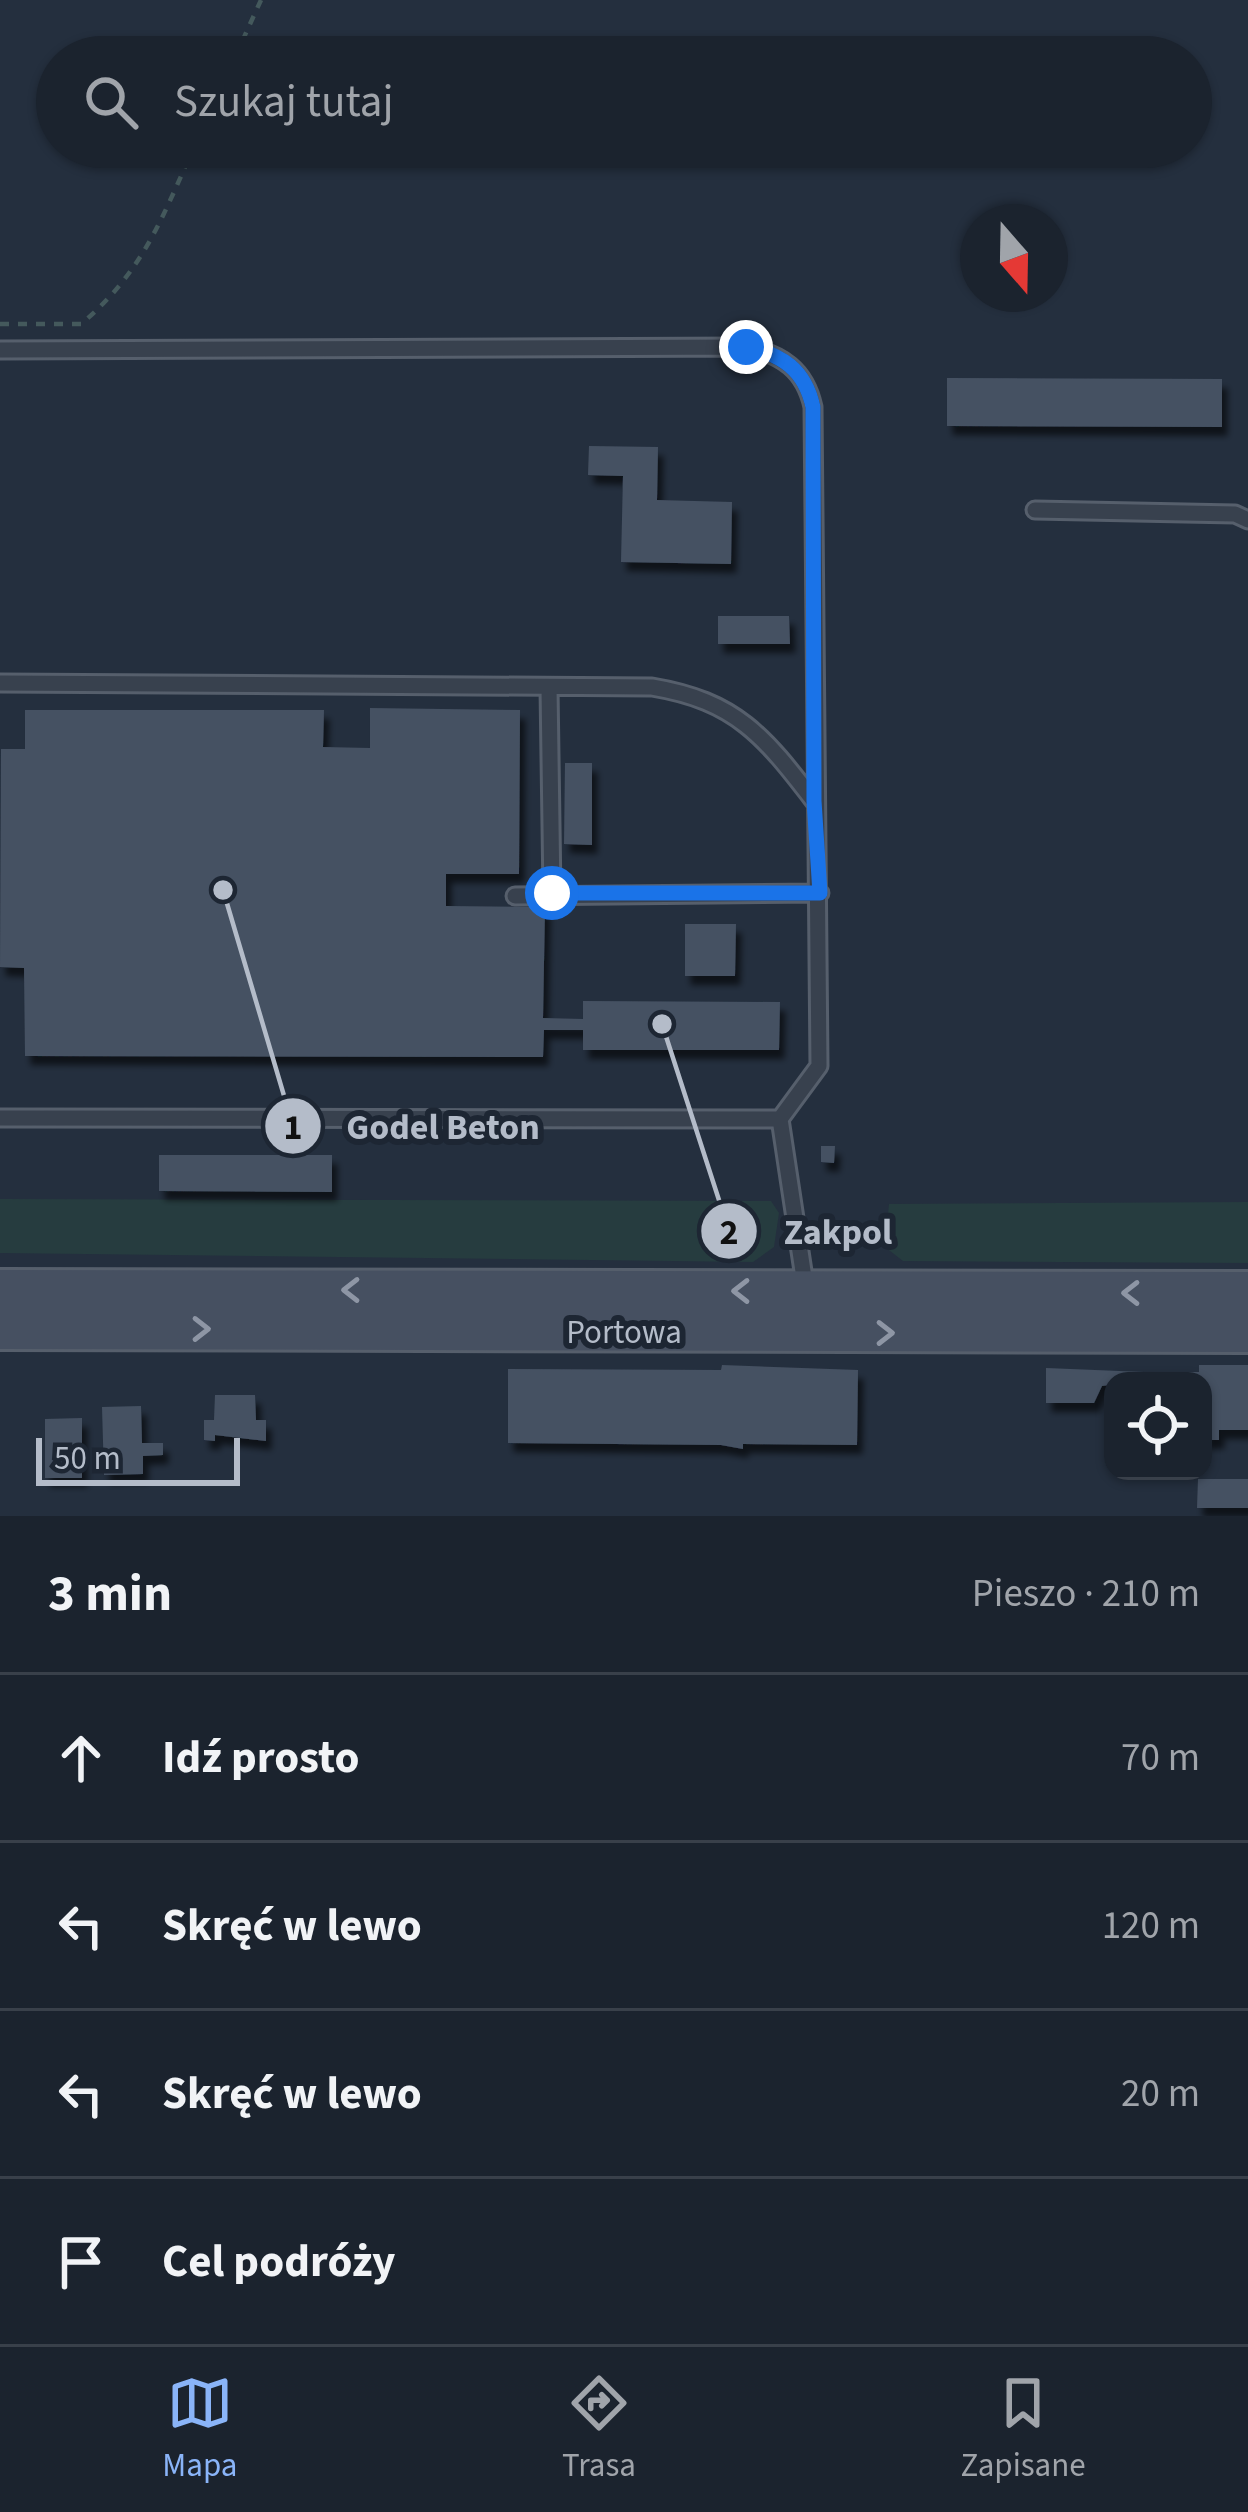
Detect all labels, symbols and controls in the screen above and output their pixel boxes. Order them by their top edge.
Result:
search box [36,36,1212,168]
icon: search [78,69,144,135]
text: Szukaj tutaj [174,70,394,134]
north arrow [960,204,1068,312]
route end [719,320,773,374]
route start [525,866,579,920]
callout: Godel Beton [263,1090,564,1162]
text: 1 [283,1102,303,1153]
text: Godel Beton [346,1102,540,1153]
callout: Zakpol [699,1195,916,1267]
text: 2 [719,1207,739,1258]
text: Zakpol [784,1207,892,1258]
one-way arrow [341,1278,360,1304]
one-way arrow [731,1278,749,1304]
one-way arrow [1121,1280,1139,1306]
street label: Portowa [566,1309,682,1356]
one-way arrow [193,1316,211,1342]
one-way arrow [877,1320,895,1346]
map controls [1104,1372,1212,1480]
button: locate [1104,1372,1212,1480]
scale bar [36,1432,240,1485]
text: 50 m [54,1435,121,1482]
text: 3 min [48,1558,172,1630]
text: Pieszo · 210 m [972,1566,1200,1622]
icon: ahead [48,1725,114,1791]
text: Idź prosto [162,1726,359,1790]
text: 70 m [1121,1730,1200,1786]
icon: left [48,1893,114,1959]
text: Skręć w lewo [162,1894,422,1958]
text: 120 m [1102,1898,1200,1954]
icon: left [48,2061,114,2127]
text: Skręć w lewo [162,2062,422,2126]
text: 20 m [1121,2066,1200,2122]
icon: arrive [48,2229,114,2295]
text: Cel podróży [162,2230,396,2294]
tab: Mapa [162,2370,237,2489]
tab: Trasa [562,2370,636,2489]
tab: Zapisane [960,2370,1086,2489]

